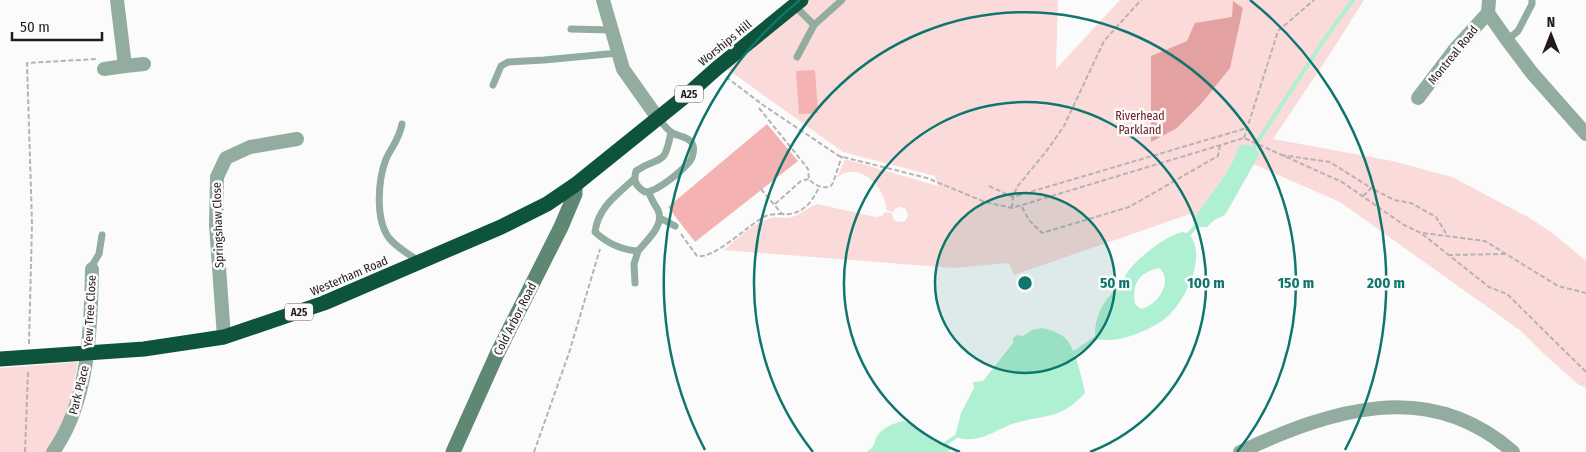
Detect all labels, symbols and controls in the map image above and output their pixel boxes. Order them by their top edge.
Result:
scale bar [12,10,102,42]
north arrow [1526,10,1576,60]
text: N [1547,14,1555,31]
street label: Worships Hill [695,17,755,69]
text: 50 m [20,18,50,36]
street label: Montreal Road [1425,23,1481,87]
road number: A25 [675,86,703,102]
park label: Riverhead Parkland [1115,109,1165,137]
street label: Springshaw Close [210,182,226,268]
street label: Westerham Road [308,253,390,299]
centre of rings [1016,274,1034,292]
text: 50 m [1100,274,1130,292]
text: 100 m [1187,274,1225,292]
text: 150 m [1278,274,1314,292]
text: 200 m [1366,274,1405,292]
street label: Yew Tree Close [81,275,99,347]
street label: Cold Arbor Road [491,280,539,358]
road number: A25 [285,304,313,320]
street label: Park Place [66,364,92,416]

